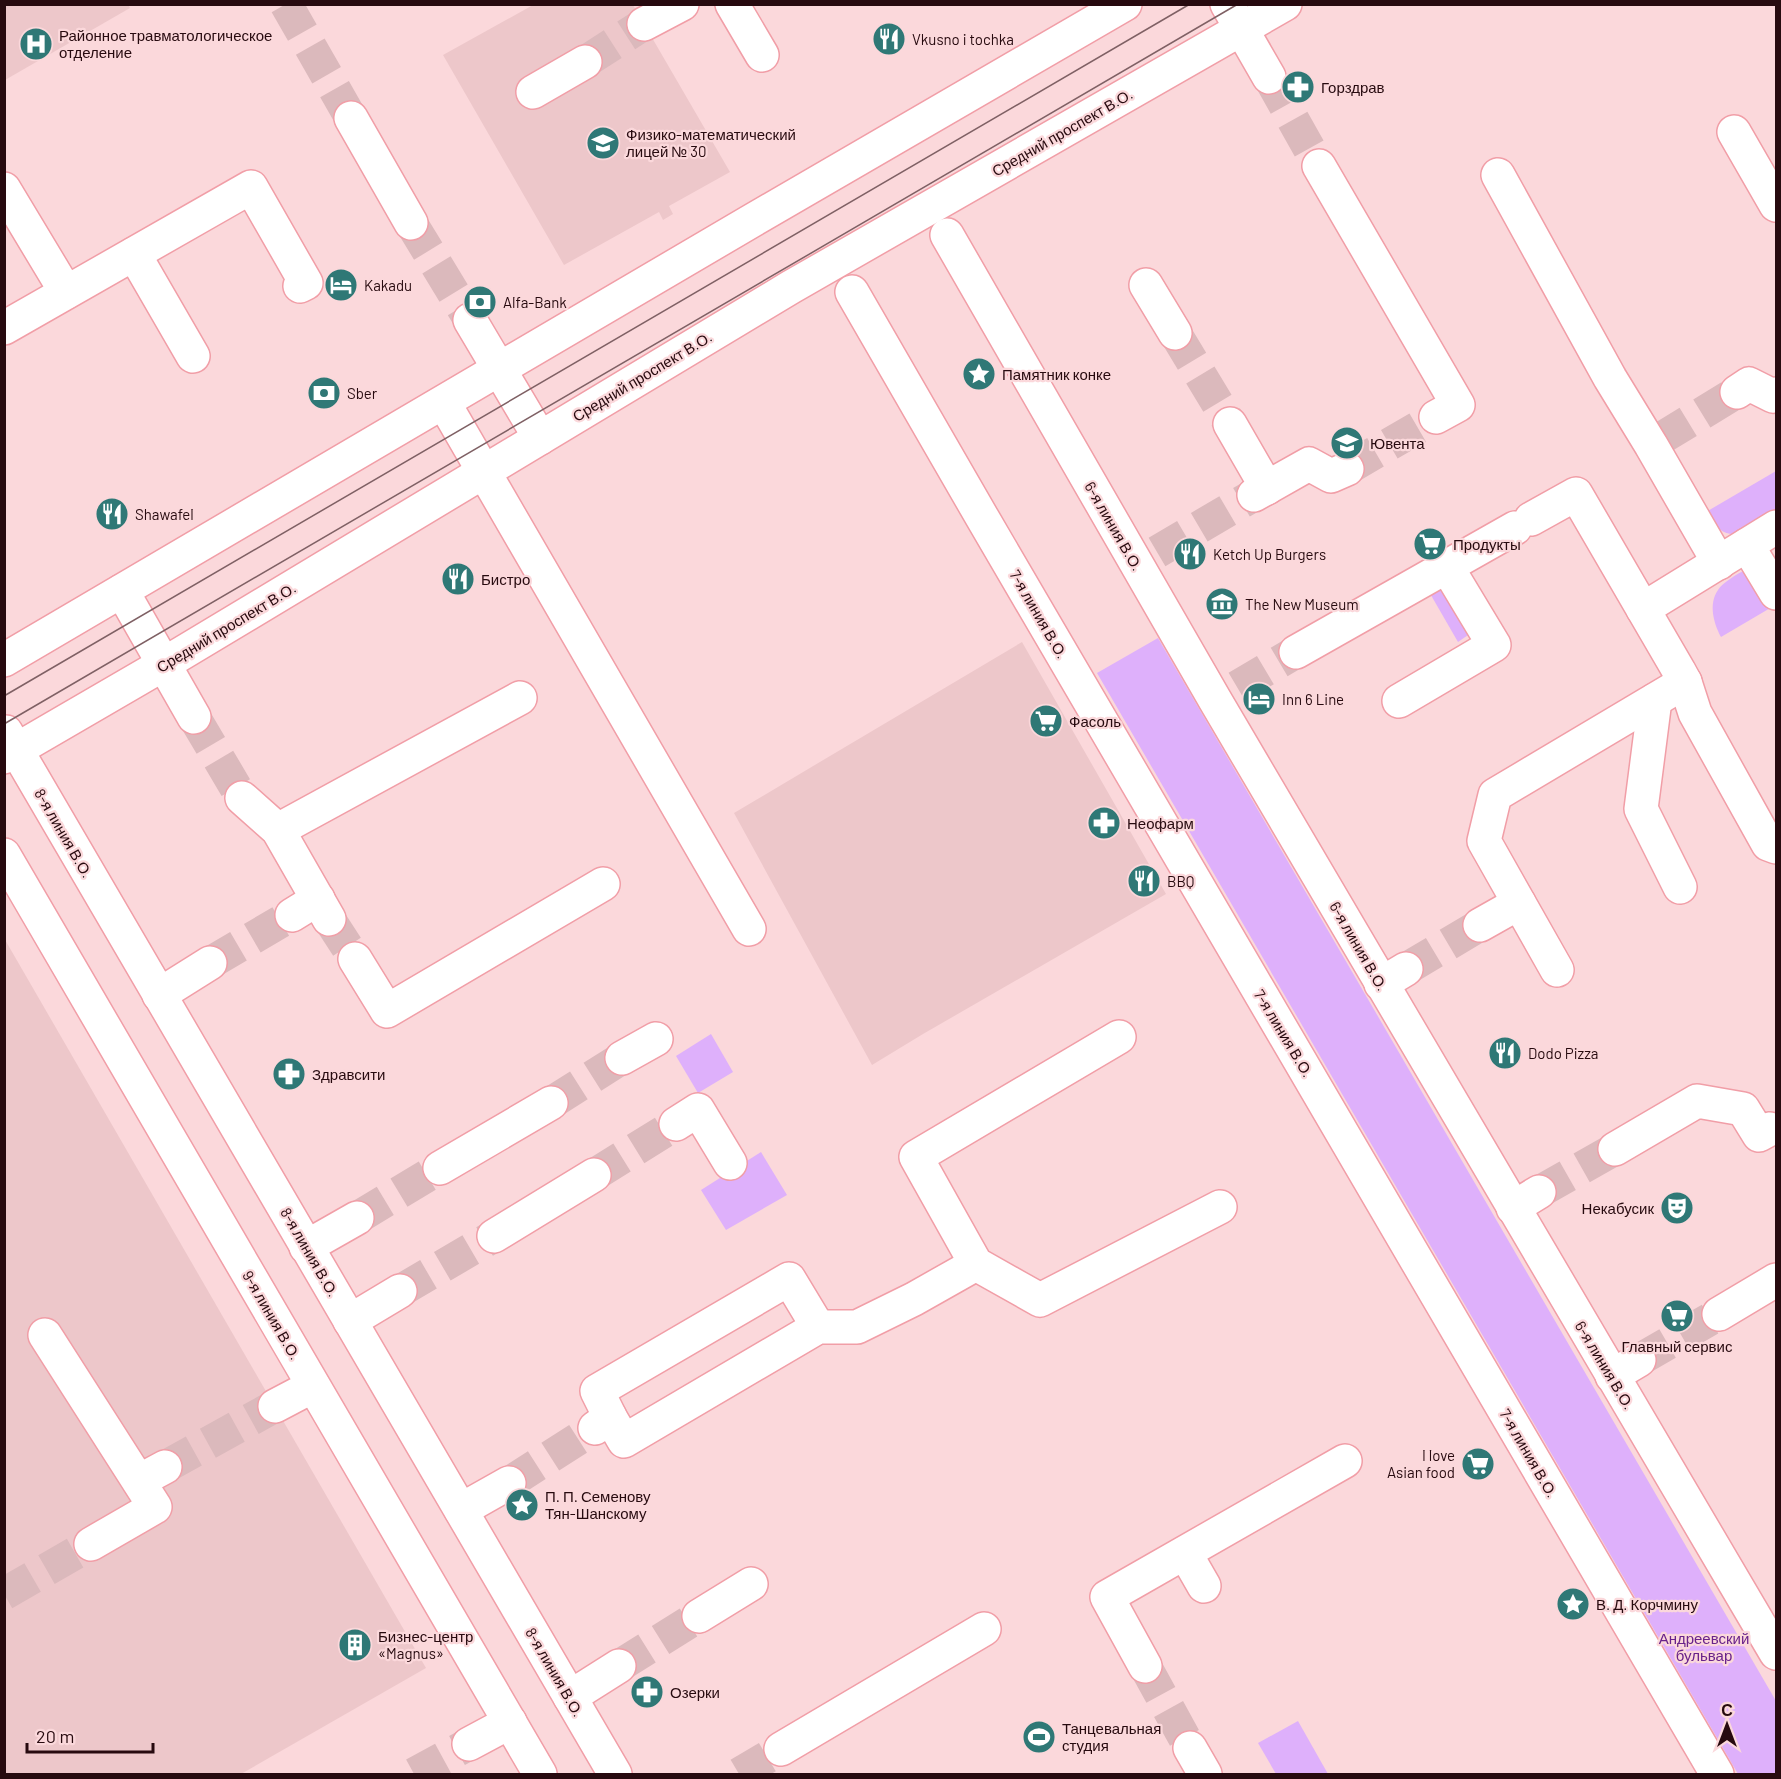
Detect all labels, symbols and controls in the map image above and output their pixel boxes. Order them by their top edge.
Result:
restaurant icon: Vkusno i tochka [871,21,907,57]
hospital icon: Районное травматологическое отделение [18,26,54,62]
place label: Районное травматологическое отделение [59,26,272,61]
place label: Vkusno i tochka [912,30,1014,48]
pharmacy icon: Горздрав [1280,69,1316,105]
place label: Горздрав [1321,78,1385,96]
street label: Средний проспект В.О. [988,84,1136,180]
school or university icon: Физико-математический лицей № 30 [585,125,621,161]
place label: Физико-математический лицей № 30 [626,125,796,160]
hotel icon: Kakadu [323,267,359,303]
place label: Kakadu [364,276,412,294]
bank icon: Alfa-Bank [462,284,498,320]
place label: Alfa-Bank [503,293,567,311]
street label: Средний проспект В.О. [569,327,715,425]
place icon: Памятник конке [961,356,997,392]
place label: Памятник конке [1002,365,1111,383]
bank icon: Sber [306,375,342,411]
place label: Sber [347,384,378,402]
school or university icon: Ювента [1329,425,1365,461]
place label: Ювента [1370,434,1425,452]
street label: 6-я линия В.О. [1081,478,1147,574]
restaurant icon: Shawafel [94,496,130,532]
place label: Shawafel [135,505,194,523]
supermarket icon: Продукты [1412,526,1448,562]
place label: Продукты [1453,535,1521,553]
restaurant icon: Ketch Up Burgers [1172,536,1208,572]
place label: Ketch Up Burgers [1213,545,1326,563]
restaurant icon: Бистро [440,561,476,597]
street label: 7-я линия В.О. [1006,567,1072,661]
place label: Бистро [481,570,530,588]
street label: Средний проспект В.О. [153,578,299,676]
museum icon: The New Museum [1204,586,1240,622]
place label: The New Museum [1245,595,1359,613]
hotel icon: Inn 6 Line [1241,681,1277,717]
place label: Inn 6 Line [1282,690,1344,708]
supermarket icon: Фасоль [1028,703,1064,739]
place label: Фасоль [1069,712,1121,730]
street label: 8-я линия В.О. [31,785,97,881]
pharmacy icon: Неофарм [1086,805,1122,841]
place label: Неофарм [1127,814,1194,832]
restaurant icon: BBQ [1126,863,1162,899]
place label: BBQ [1167,872,1194,890]
street label: 6-я линия В.О. [1326,898,1392,994]
street label: 7-я линия В.О. [1251,986,1317,1080]
restaurant icon: Dodo Pizza [1487,1035,1523,1071]
place label: Dodo Pizza [1528,1044,1599,1062]
pharmacy icon: Здравсити [271,1056,307,1092]
place label: Здравсити [312,1065,385,1083]
theatre icon: Некабусик [1659,1190,1695,1226]
place label: Некабусик [1582,1199,1654,1217]
street label: 8-я линия В.О. [277,1204,343,1300]
street label: 9-я линия В.О. [239,1267,305,1363]
supermarket icon: Главный сервис [1659,1298,1695,1334]
street label: 6-я линия В.О. [1572,1318,1638,1412]
place label: Главный сервис [1622,1337,1733,1355]
street label: 7-я линия В.О. [1496,1406,1562,1500]
place label: I love Asian food [1387,1446,1455,1481]
supermarket icon: I love Asian food [1460,1446,1496,1482]
place icon: П. П. Семенову Тян-Шанскому [504,1487,540,1523]
place label: П. П. Семенову Тян-Шанскому [545,1487,651,1522]
place icon: В. Д. Корчмину [1555,1586,1591,1622]
place label: В. Д. Корчмину [1596,1595,1698,1613]
street label: 8-я линия В.О. [522,1624,588,1720]
building icon: Бизнес-центр «Magnus» [337,1627,373,1663]
place label: Бизнес-центр «Magnus» [378,1627,473,1662]
park label: Андреевский бульвар [1659,1629,1749,1664]
pharmacy icon: Озерки [629,1674,665,1710]
place label: Озерки [670,1683,720,1701]
north arrow [1697,1695,1757,1755]
text: С [1721,1700,1733,1719]
scale bar [27,1716,153,1754]
sports icon: Танцевальная студия [1021,1719,1057,1755]
place label: Танцевальная студия [1062,1719,1161,1754]
text: 20 m [36,1725,74,1747]

